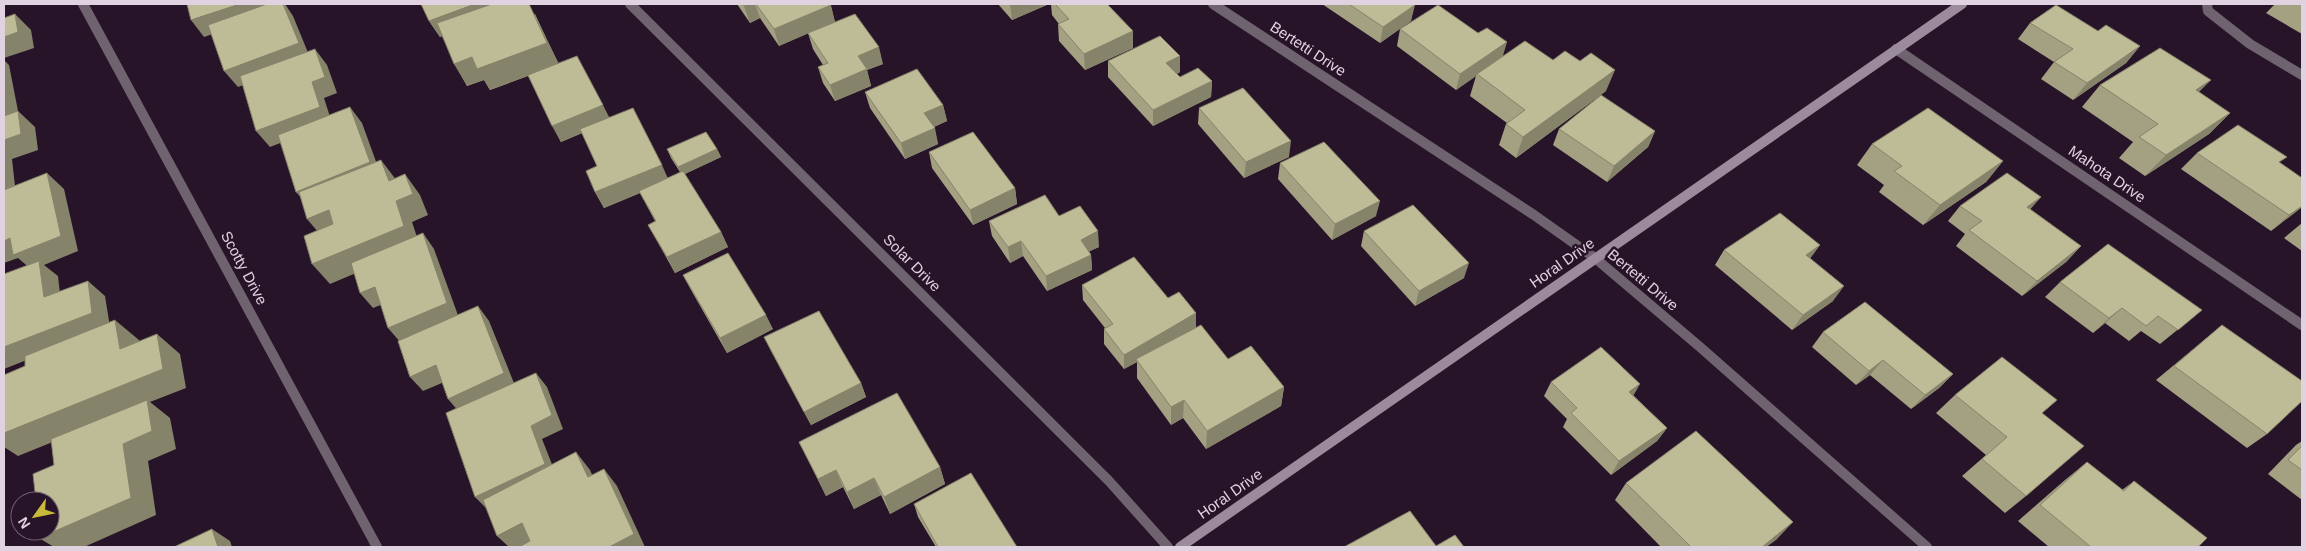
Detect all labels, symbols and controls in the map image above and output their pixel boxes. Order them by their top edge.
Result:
street label: Bertetti Drive [1267,18,1349,79]
street label: Mahota Drive [2066,142,2149,206]
street label: Scotty Drive [218,228,271,307]
street label: Solar Drive [880,230,945,295]
street label: Horal Drive [1526,234,1597,291]
street label: Bertetti Drive [1605,245,1682,314]
street label: Horal Drive [1194,465,1265,522]
north arrow [10,491,60,541]
text: N [15,514,34,532]

